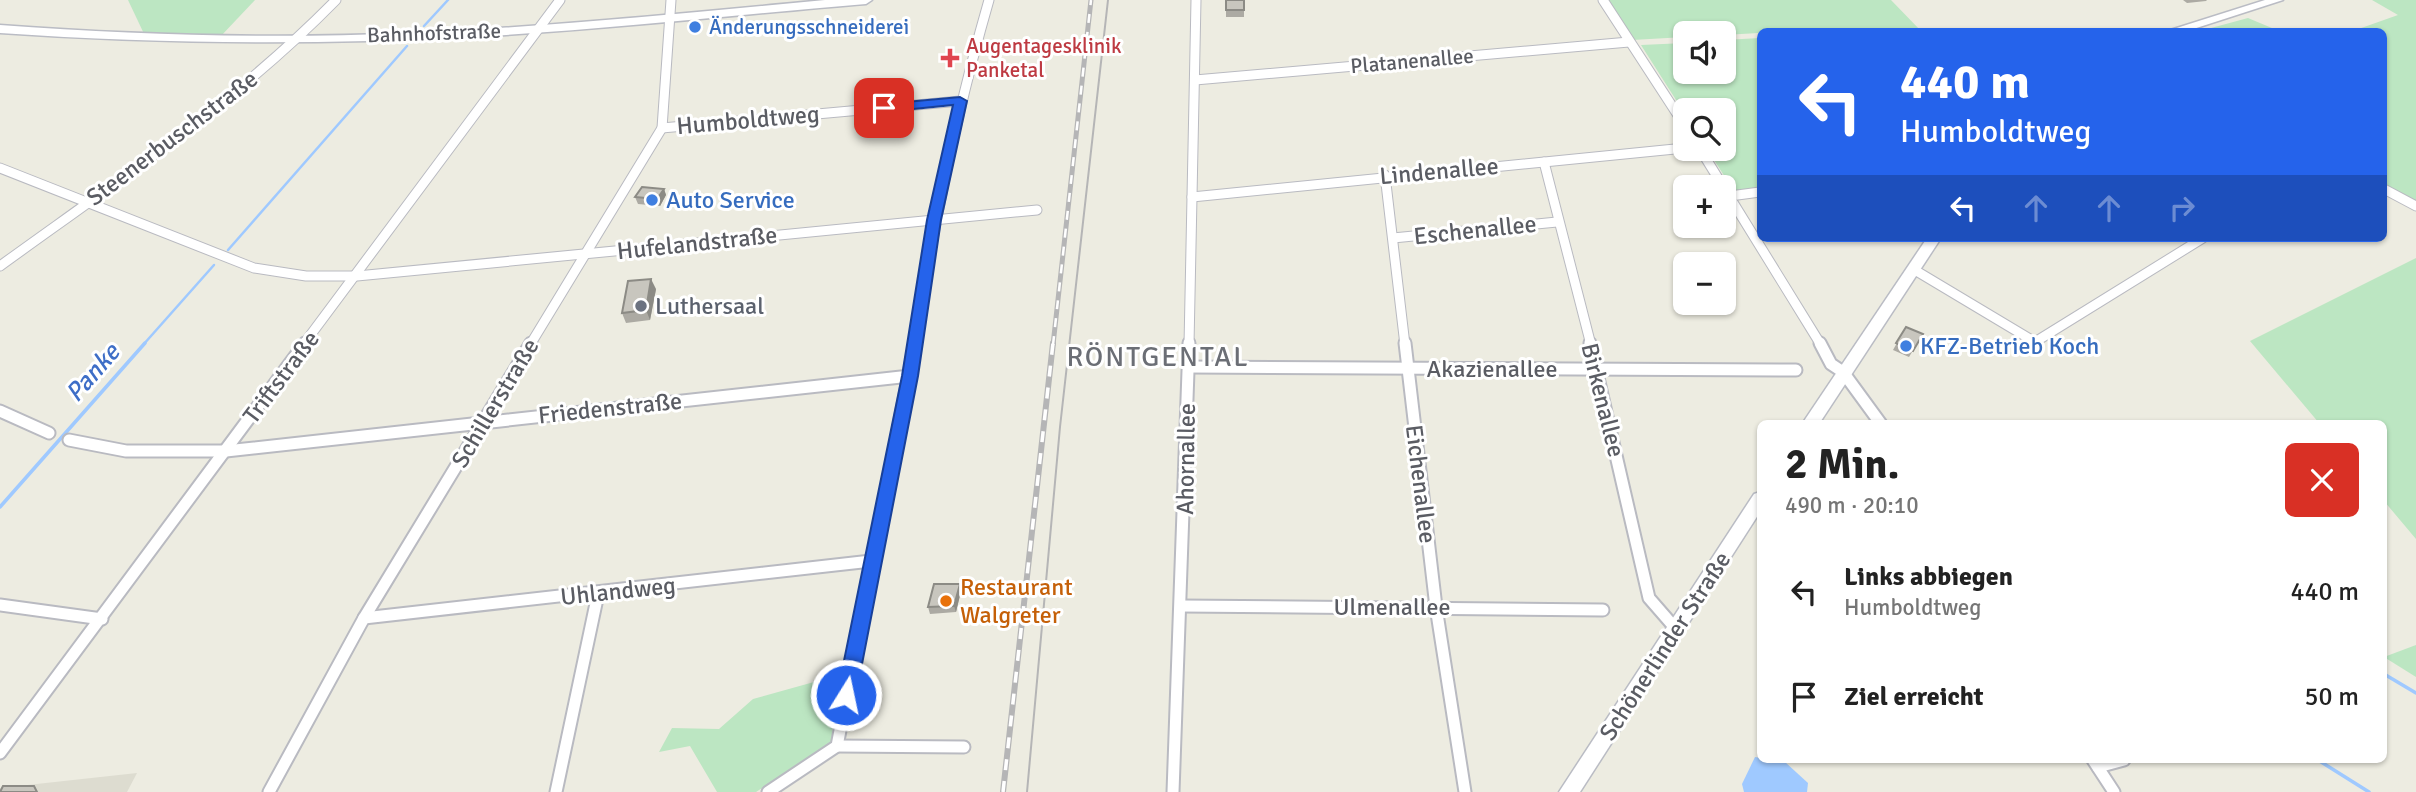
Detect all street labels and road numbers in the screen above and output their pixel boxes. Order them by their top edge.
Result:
street label: Bahnhofstraße [367,18,501,48]
street label: Platanenallee [1349,43,1475,79]
street label: Steenerbuschstraße [80,64,264,212]
street label: Humboldtweg [675,99,821,141]
street label: Lindenallee [1378,151,1500,191]
street label: Eschenallee [1412,209,1538,251]
street label: Hufelandstraße [615,220,779,266]
street label: Triftstraße [236,325,326,429]
street label: Schillerstraße [445,333,545,473]
street label: Birkenallee [1574,340,1632,460]
street label: Akazienallee [1427,354,1558,384]
street label: Friedenstraße [537,386,683,430]
street label: Ahornallee [1170,403,1202,515]
street label: Eichenallee [1399,423,1443,545]
street label: Schönerlinder Straße [1593,546,1737,746]
street label: Uhlandweg [559,570,677,612]
street label: Ulmenallee [1333,592,1451,622]

